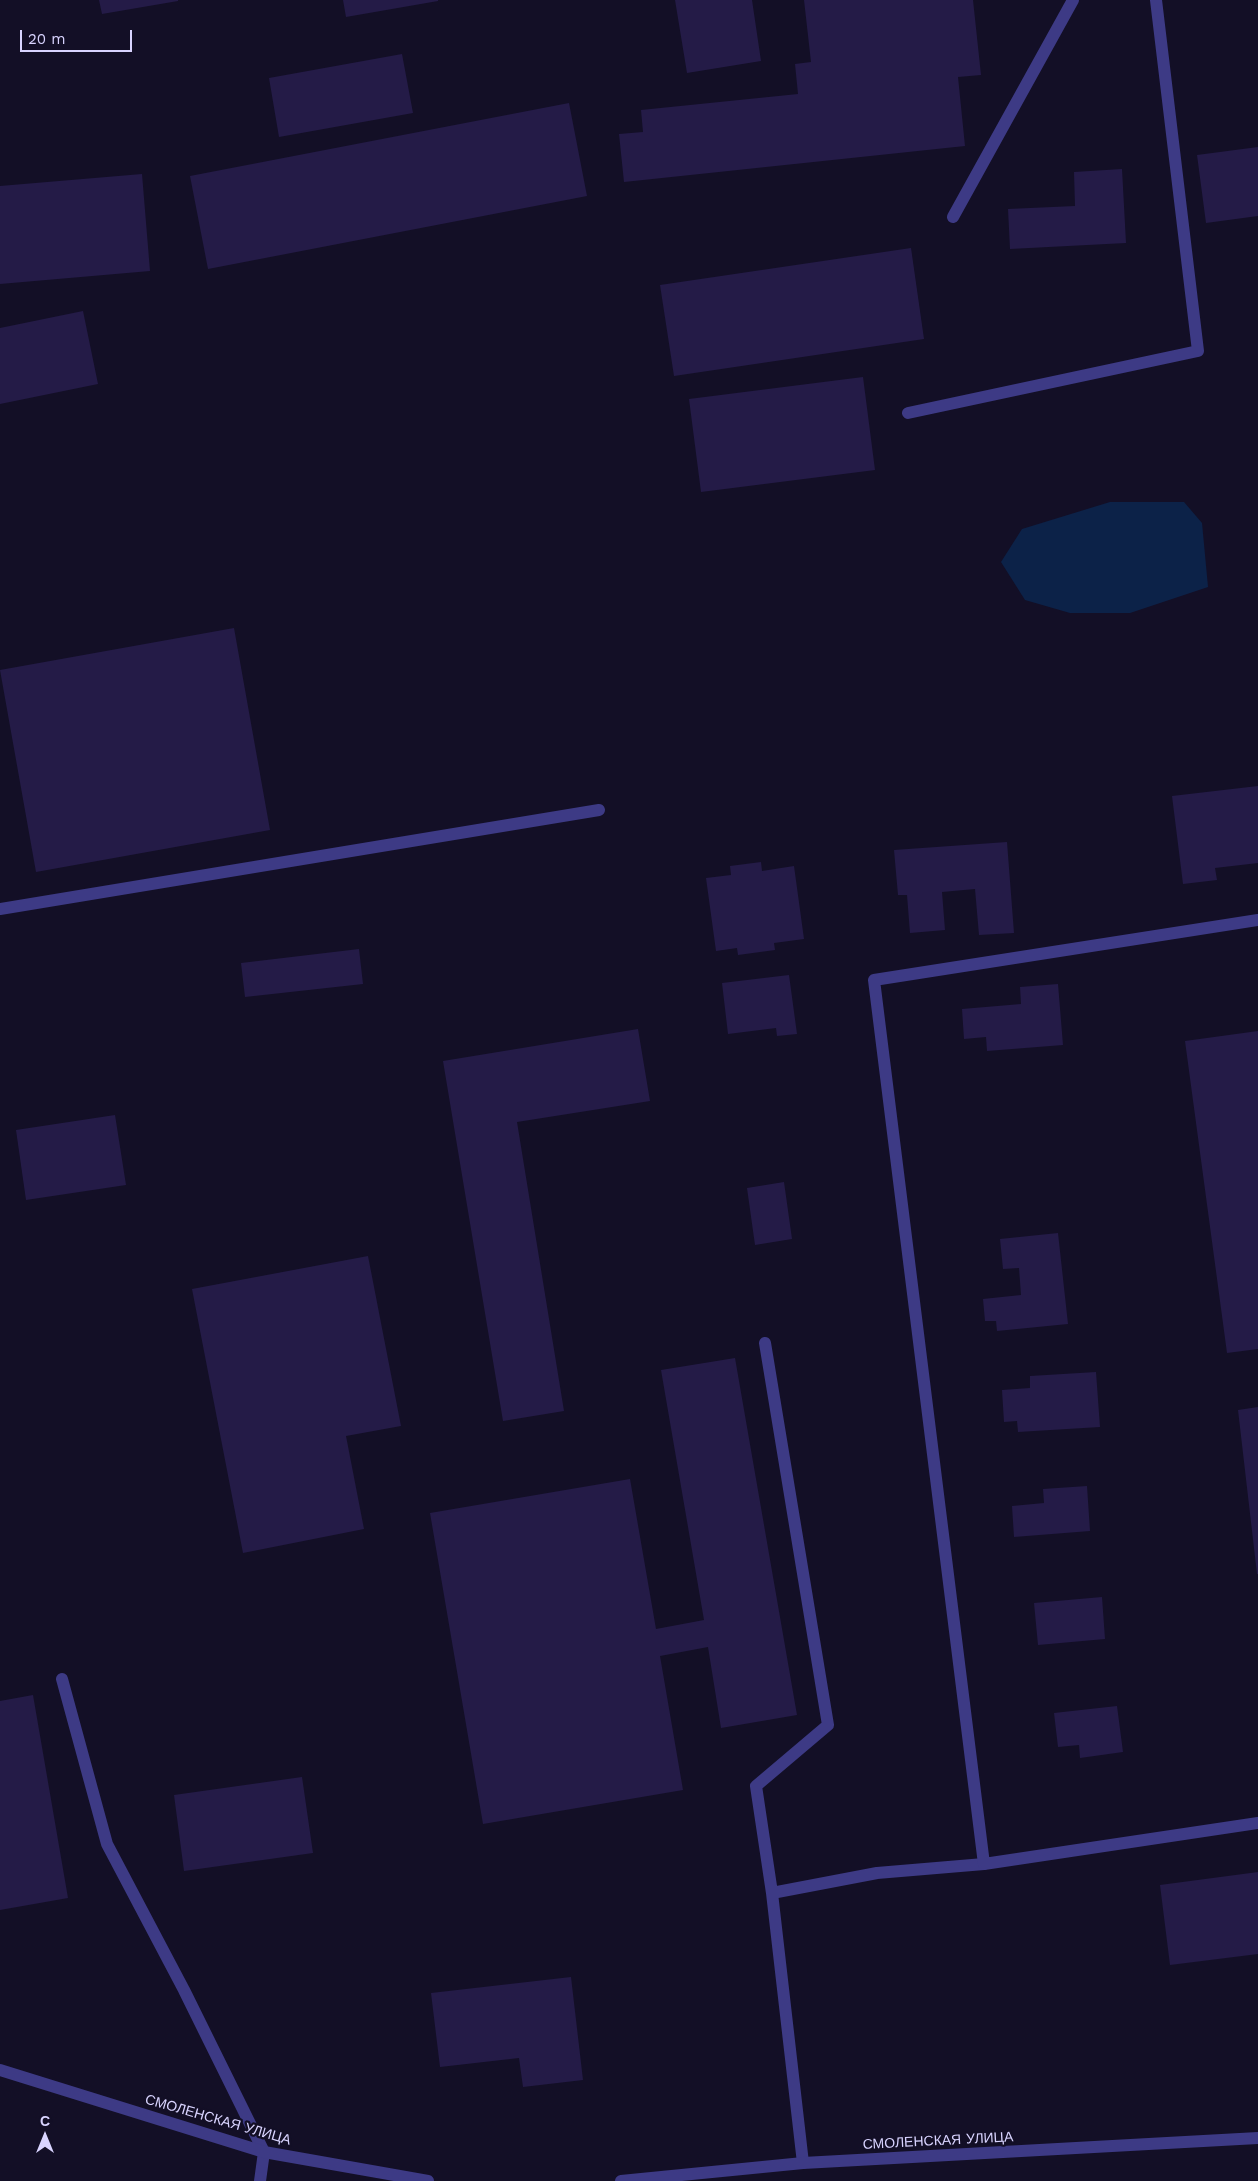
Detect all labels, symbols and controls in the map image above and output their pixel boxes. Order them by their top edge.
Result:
scale bar [22,20,135,52]
text: 20 m [28,30,66,48]
street label: СМОЛЕНСКАЯ УЛИЦА [143,2091,293,2149]
north arrow [20,2111,70,2161]
text: С [40,2113,50,2129]
street label: СМОЛЕНСКАЯ УЛИЦА [862,2129,1014,2153]

